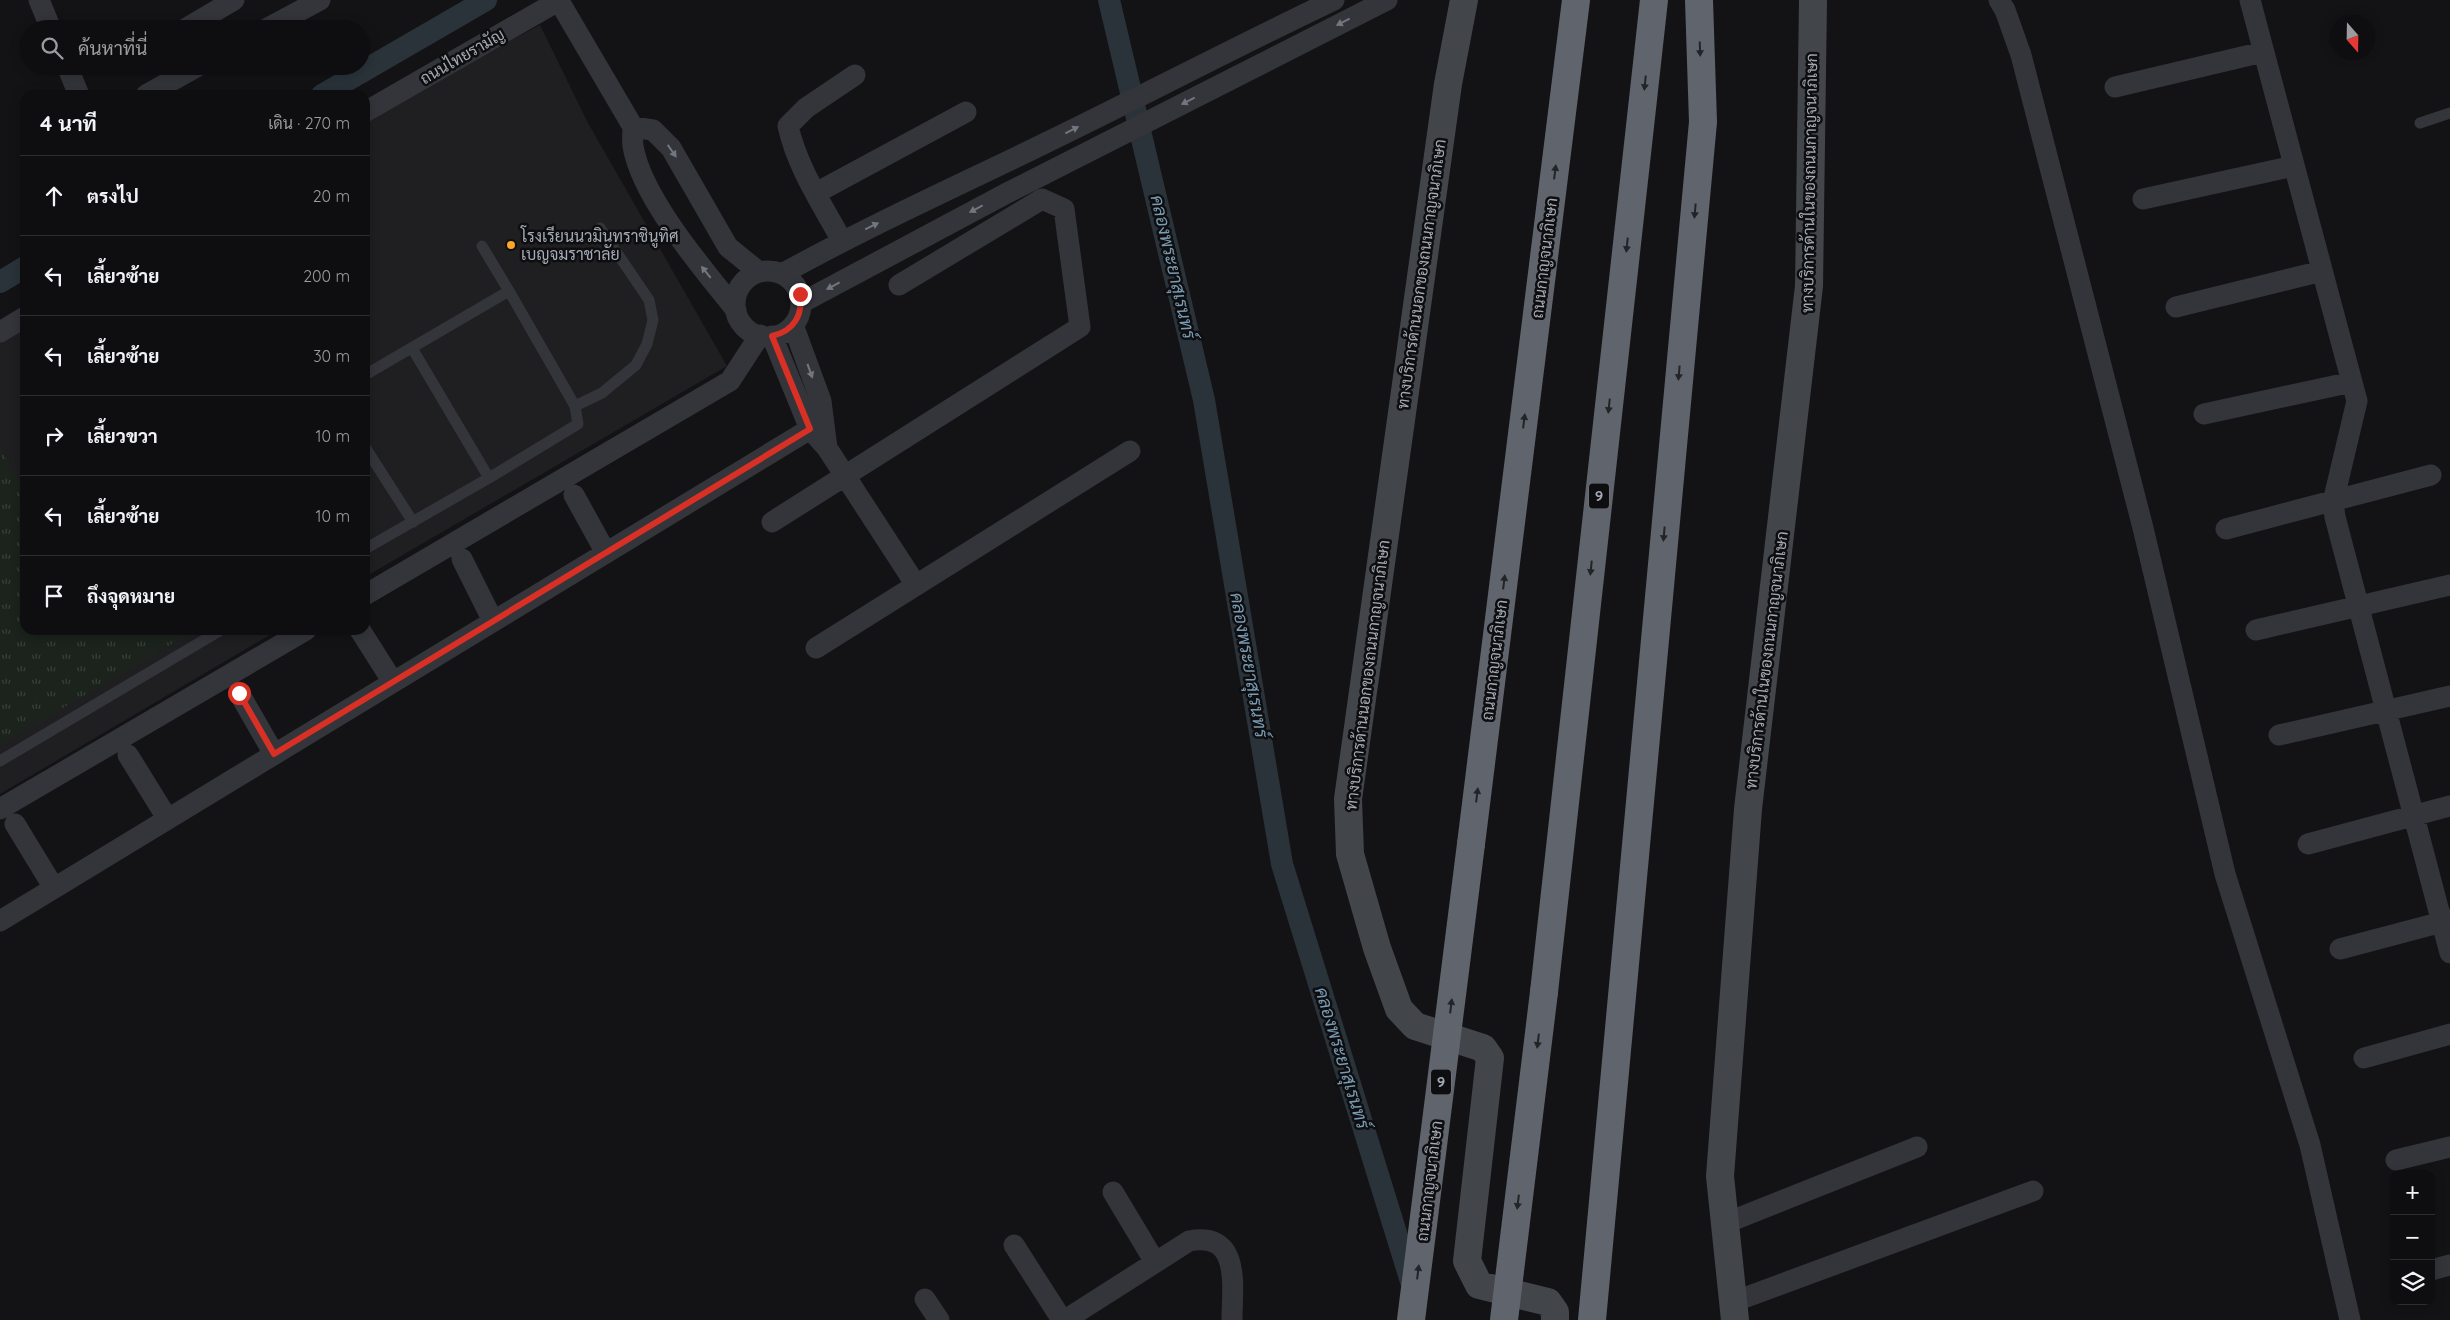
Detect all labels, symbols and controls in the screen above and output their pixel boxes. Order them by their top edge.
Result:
north arrow [2330,15,2375,60]
one-way arrow [1336,18,1350,26]
search box [20,20,370,75]
street label: ถนนไทยรามัญ [416,23,508,88]
icon: search [38,34,66,62]
text: ค้นหาที่นี่ [78,36,147,60]
one-way arrow [1697,41,1705,57]
street label: ทางบริการด้านในของถนนกาญจนาภิเษก [1796,53,1821,313]
one-way arrow [1641,76,1649,92]
one-way arrow [1180,97,1195,105]
text: 4 นาที [40,110,97,136]
text: เดิน · 270 m [268,113,350,133]
one-way arrow [1064,126,1079,134]
street label: ทางบริการด้านนอกของถนนกาญจนาภิเษก [1392,138,1450,410]
one-way arrow [667,145,677,158]
one-way arrow [1551,164,1559,180]
icon: ahead [40,182,68,210]
text: ตรงไป [87,184,139,208]
text: 20 m [313,186,350,206]
water label: คลองพระยาสุเรนทร์ [1145,192,1203,344]
street label: ถนนกาญจนาภิเษก [1527,196,1561,320]
one-way arrow [1690,203,1698,219]
one-way arrow [969,205,983,213]
one-way arrow [865,222,879,230]
place label: โรงเรียนนวมินทราชินูทิศ เบญจมราชาลัย [520,225,679,264]
one-way arrow [1623,237,1631,253]
marker: โรงเรียนนวมินทราชินูทิศ เบญจมราชาลัย [505,239,517,251]
icon: left [40,262,68,290]
text: เลี้ยวซ้าย [87,264,159,288]
text: 200 m [303,266,350,286]
one-way arrow [700,266,711,279]
one-way arrow [826,282,840,290]
route end [789,283,812,306]
icon: left [40,342,68,370]
text: เลี้ยวซ้าย [87,344,159,368]
text: 30 m [313,346,350,366]
one-way arrow [806,364,814,379]
one-way arrow [1675,365,1683,381]
one-way arrow [1605,399,1613,415]
one-way arrow [1520,412,1528,428]
icon: right [40,422,68,450]
text: เลี้ยวขวา [87,424,158,448]
text: 10 m [316,426,350,446]
road number: 9 [1589,484,1609,508]
icon: left [40,502,68,530]
text: เลี้ยวซ้าย [87,504,159,528]
text: 10 m [316,506,350,526]
one-way arrow [1660,527,1668,543]
street label: ทางบริการด้านในของถนนกาญจนาภิเษก [1739,530,1792,790]
street label: ทางบริการด้านนอกของถนนกาญจนาภิเษก [1340,539,1394,811]
one-way arrow [1587,560,1595,576]
one-way arrow [1500,573,1508,589]
icon: arrive [40,582,68,610]
text: ถึงจุดหมาย [87,584,175,608]
water label: คลองพระยาสุเรนทร์ [1224,590,1275,742]
street label: ถนนกาญจนาภิเษก [1477,598,1511,722]
route start [228,682,251,705]
one-way arrow [1473,787,1481,803]
water label: คลองพระยาสุเรนทร์ [1309,984,1377,1135]
one-way arrow [1447,998,1455,1014]
one-way arrow [1534,1033,1542,1049]
road number: 9 [1431,1070,1451,1094]
street label: ถนนกาญจนาภิเษก [1412,1119,1446,1243]
map controls [2390,1170,2435,1305]
button: + [2390,1170,2435,1215]
one-way arrow [1514,1194,1522,1210]
button: − [2390,1215,2435,1260]
button: layers [2390,1260,2435,1305]
one-way arrow [1414,1263,1422,1279]

